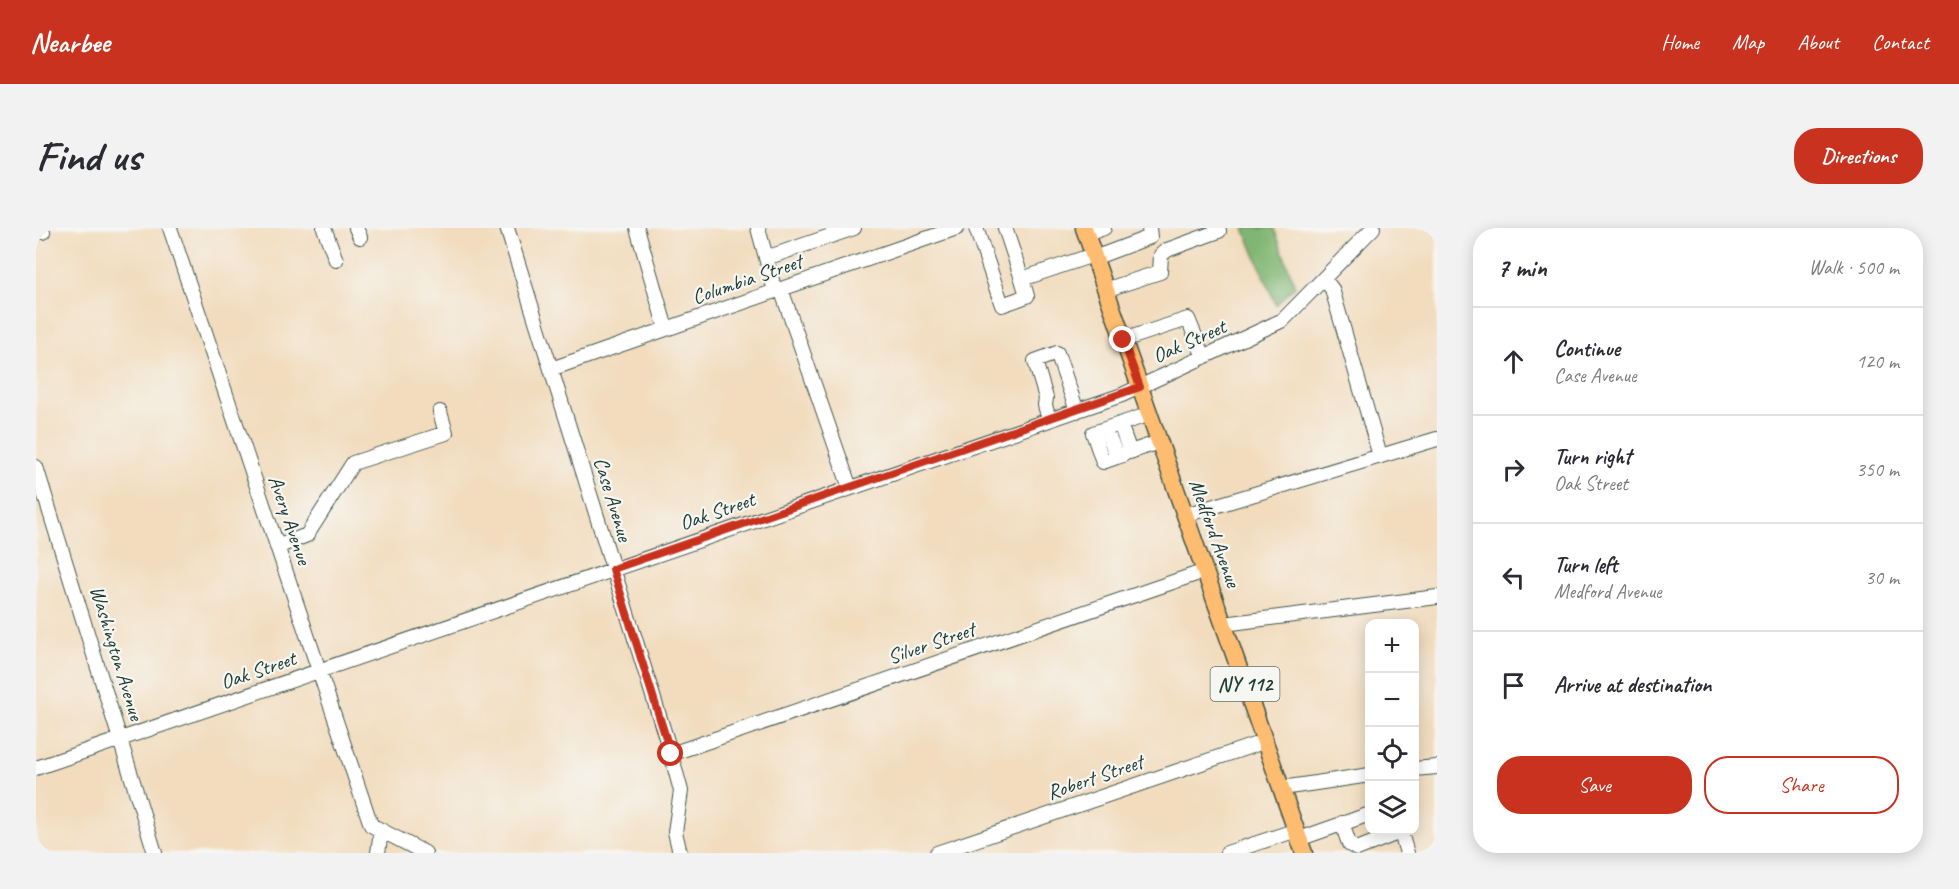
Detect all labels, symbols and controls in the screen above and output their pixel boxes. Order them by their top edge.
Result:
text: Nearbee [30,25,110,60]
text: Home [1661,29,1699,55]
text: Map [1732,29,1764,55]
text: About [1797,29,1839,55]
text: Contact [1872,29,1929,55]
button: Directions [1794,128,1923,184]
text: Find us [36,130,141,183]
street label: Columbia Street [689,247,808,310]
text: 7 min [1497,251,1547,284]
text: Walk · 500 m [1809,255,1899,280]
street label: Oak Street [1148,313,1232,369]
route end [1109,326,1135,352]
text: Continue [1554,335,1620,363]
icon: ahead [1497,345,1530,378]
text: 120 m [1856,349,1899,374]
text: Case Avenue [1554,363,1636,388]
text: Turn right [1554,443,1631,471]
icon: right [1497,453,1530,486]
street label: Case Avenue [588,454,638,545]
text: 350 m [1856,457,1899,482]
text: Oak Street [1554,471,1628,496]
street label: Avery Avenue [263,472,318,570]
street label: Medford Avenue [1183,475,1247,592]
street label: Oak Street [676,485,760,536]
text: Turn left [1554,551,1618,579]
icon: left [1497,561,1530,594]
text: 30 m [1865,565,1899,590]
text: Medford Avenue [1554,579,1662,604]
street label: Washington Avenue [84,583,150,724]
street label: Silver Street [884,615,981,670]
map controls [1365,619,1419,835]
button: + [1365,619,1419,673]
street label: Oak Street [217,644,301,695]
road number: NY 112 [1210,667,1280,701]
icon: arrive [1497,669,1530,702]
text: Arrive at destination [1554,671,1711,699]
button: − [1365,673,1419,727]
button: locate [1365,727,1419,781]
route start [657,740,683,766]
street label: Robert Street [1044,747,1149,806]
button: Save [1497,756,1692,814]
button: Share [1704,756,1899,814]
button: layers [1365,781,1419,835]

